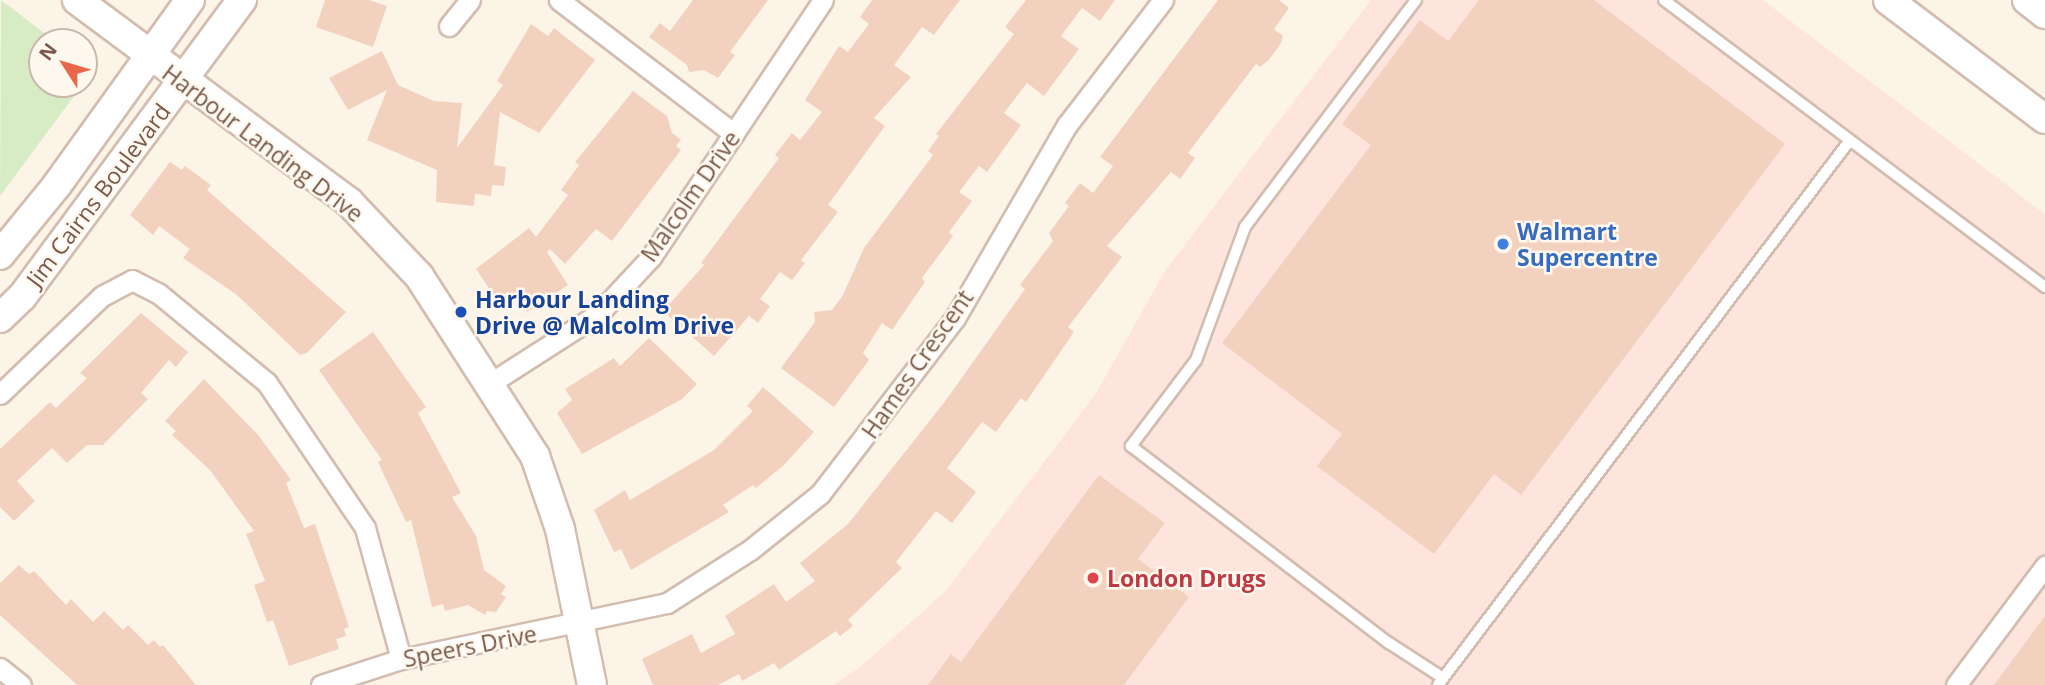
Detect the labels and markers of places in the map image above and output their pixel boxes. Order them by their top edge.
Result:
place label: Walmart Supercentre [1517,217,1658,271]
marker: Walmart Supercentre [1495,236,1511,252]
place label: Harbour Landing Drive @ Malcolm Drive [475,285,734,339]
marker: Harbour Landing Drive @ Malcolm Drive [453,304,469,320]
place label: London Drugs [1107,564,1266,592]
marker: London Drugs [1085,570,1101,586]

